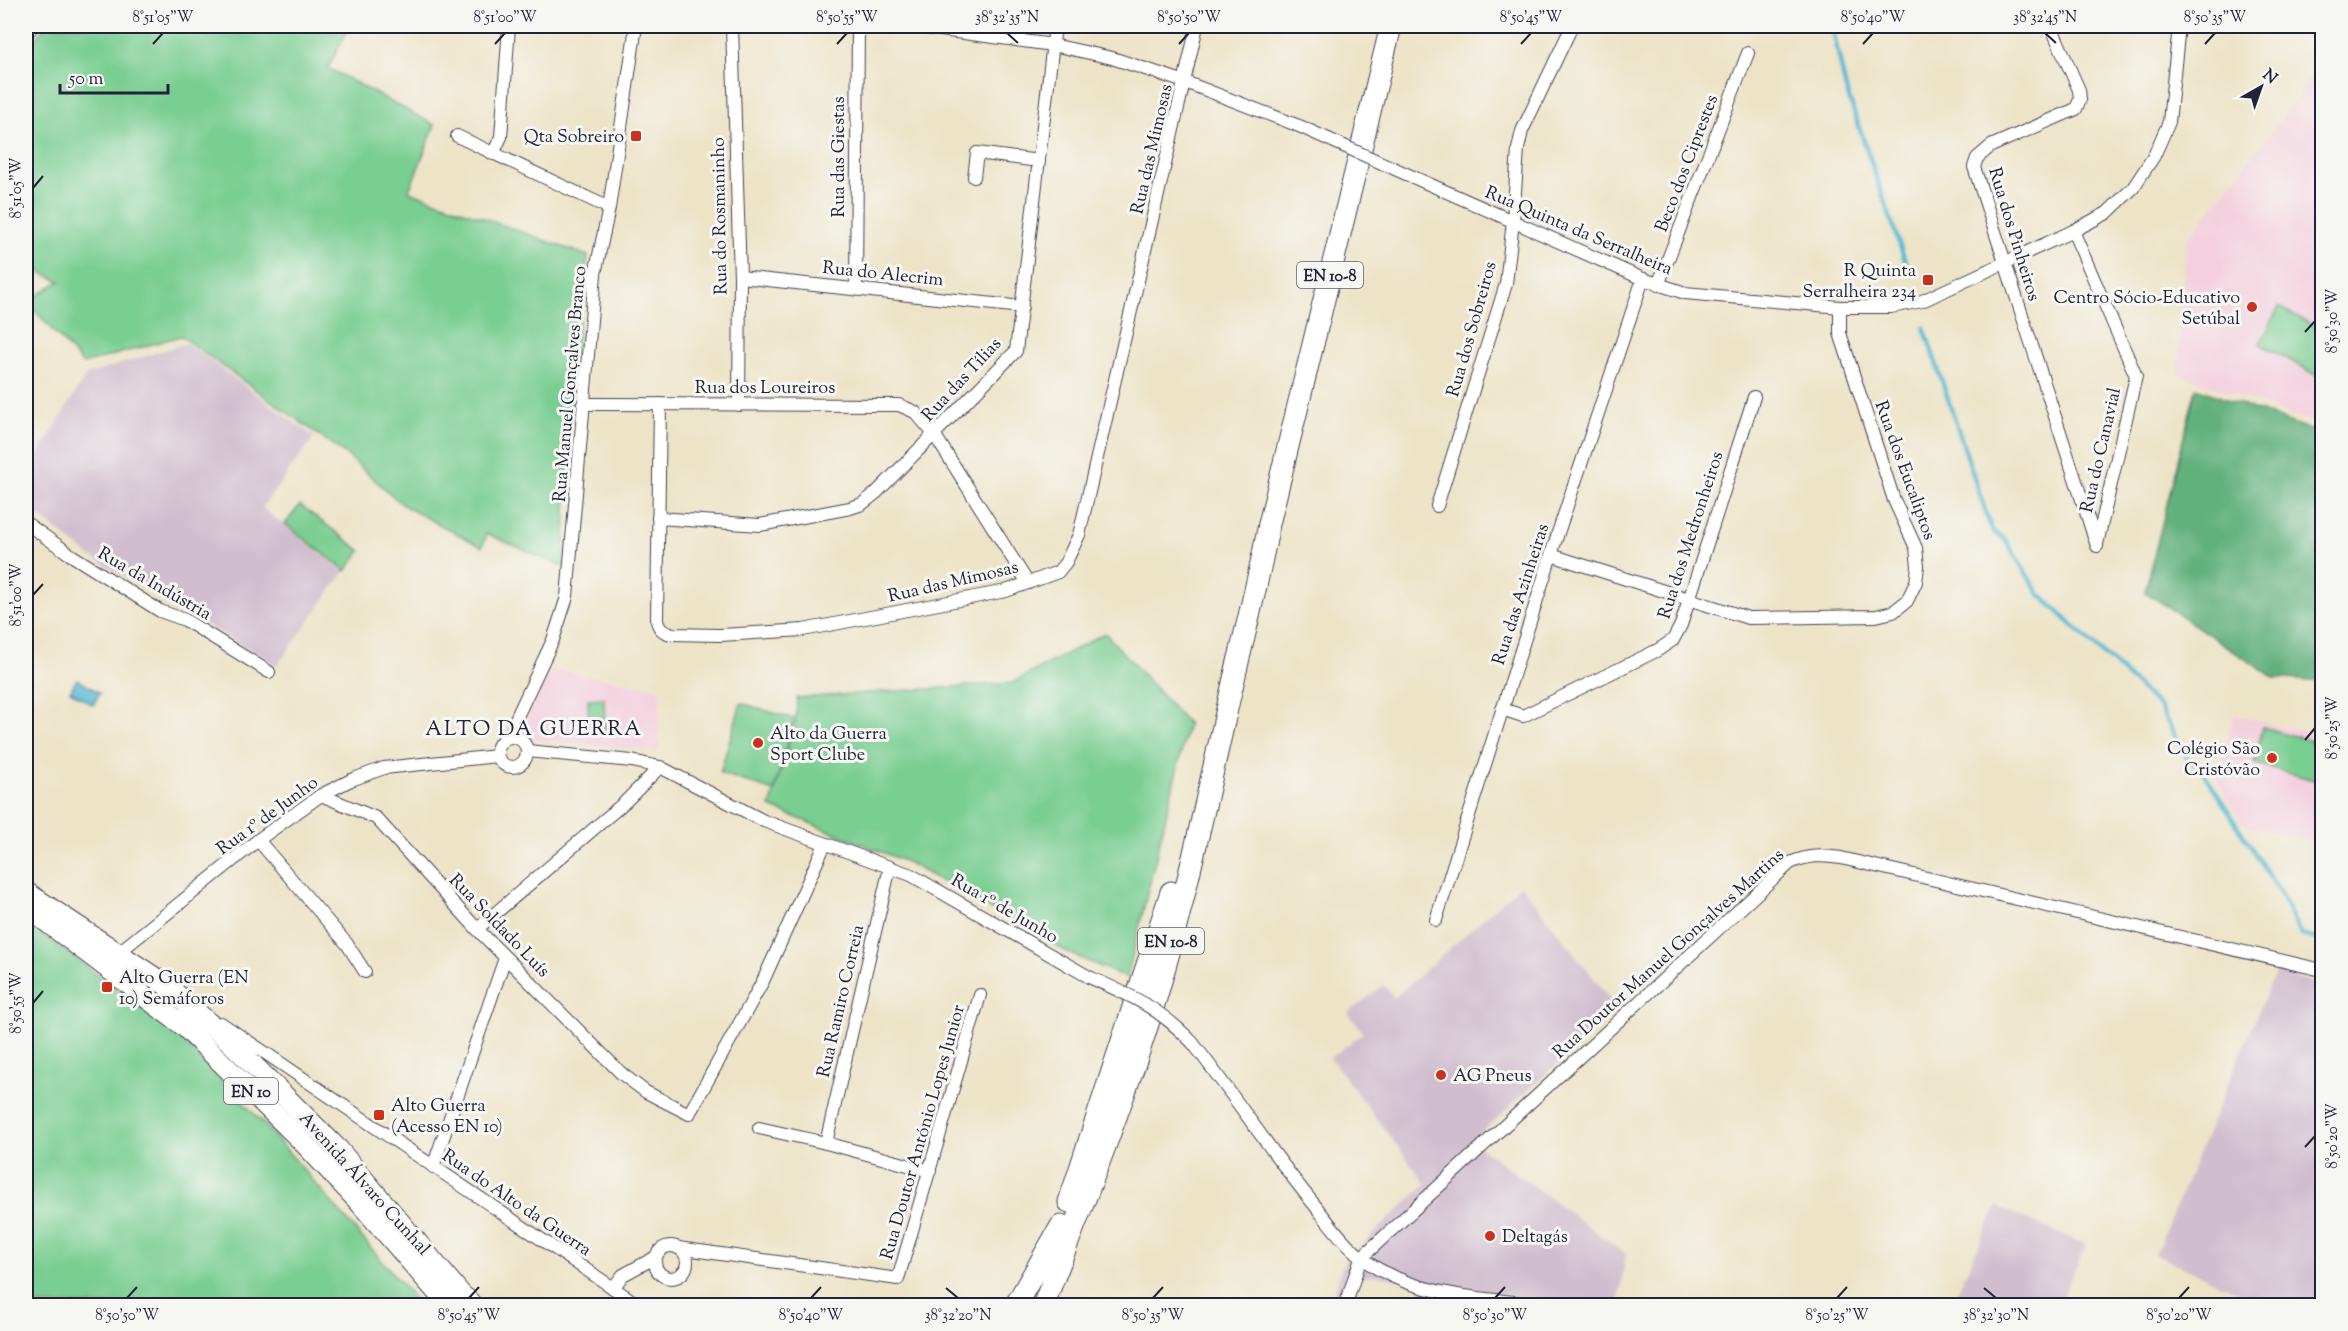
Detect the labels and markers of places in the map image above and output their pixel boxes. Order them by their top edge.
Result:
place label: Qta Sobreiro [524,125,624,151]
marker: Qta Sobreiro [629,129,643,143]
place label: R Quinta Serralheira 234 [1803,259,1916,306]
marker: R Quinta Serralheira 234 [1921,273,1935,287]
place label: Centro Sócio-Educativo Setúbal [2053,286,2240,333]
marker: Centro Sócio-Educativo Setúbal [2245,300,2259,314]
place label: Alto da Guerra Sport Clube [770,722,887,769]
marker: Alto da Guerra Sport Clube [751,736,765,750]
place label: Colégio São Cristóvão [2167,737,2260,784]
marker: Colégio São Cristóvão [2265,751,2279,765]
place label: Alto Guerra (EN 10) Semáforos [119,966,249,1013]
marker: Alto Guerra (EN 10) Semáforos [100,980,114,994]
place label: AG Pneus [1453,1064,1531,1090]
marker: AG Pneus [1434,1068,1448,1082]
place label: Alto Guerra (Acesso EN 10) [391,1094,503,1141]
marker: Alto Guerra (Acesso EN 10) [372,1108,386,1122]
place label: Deltagás [1502,1225,1568,1251]
marker: Deltagás [1483,1229,1497,1243]

